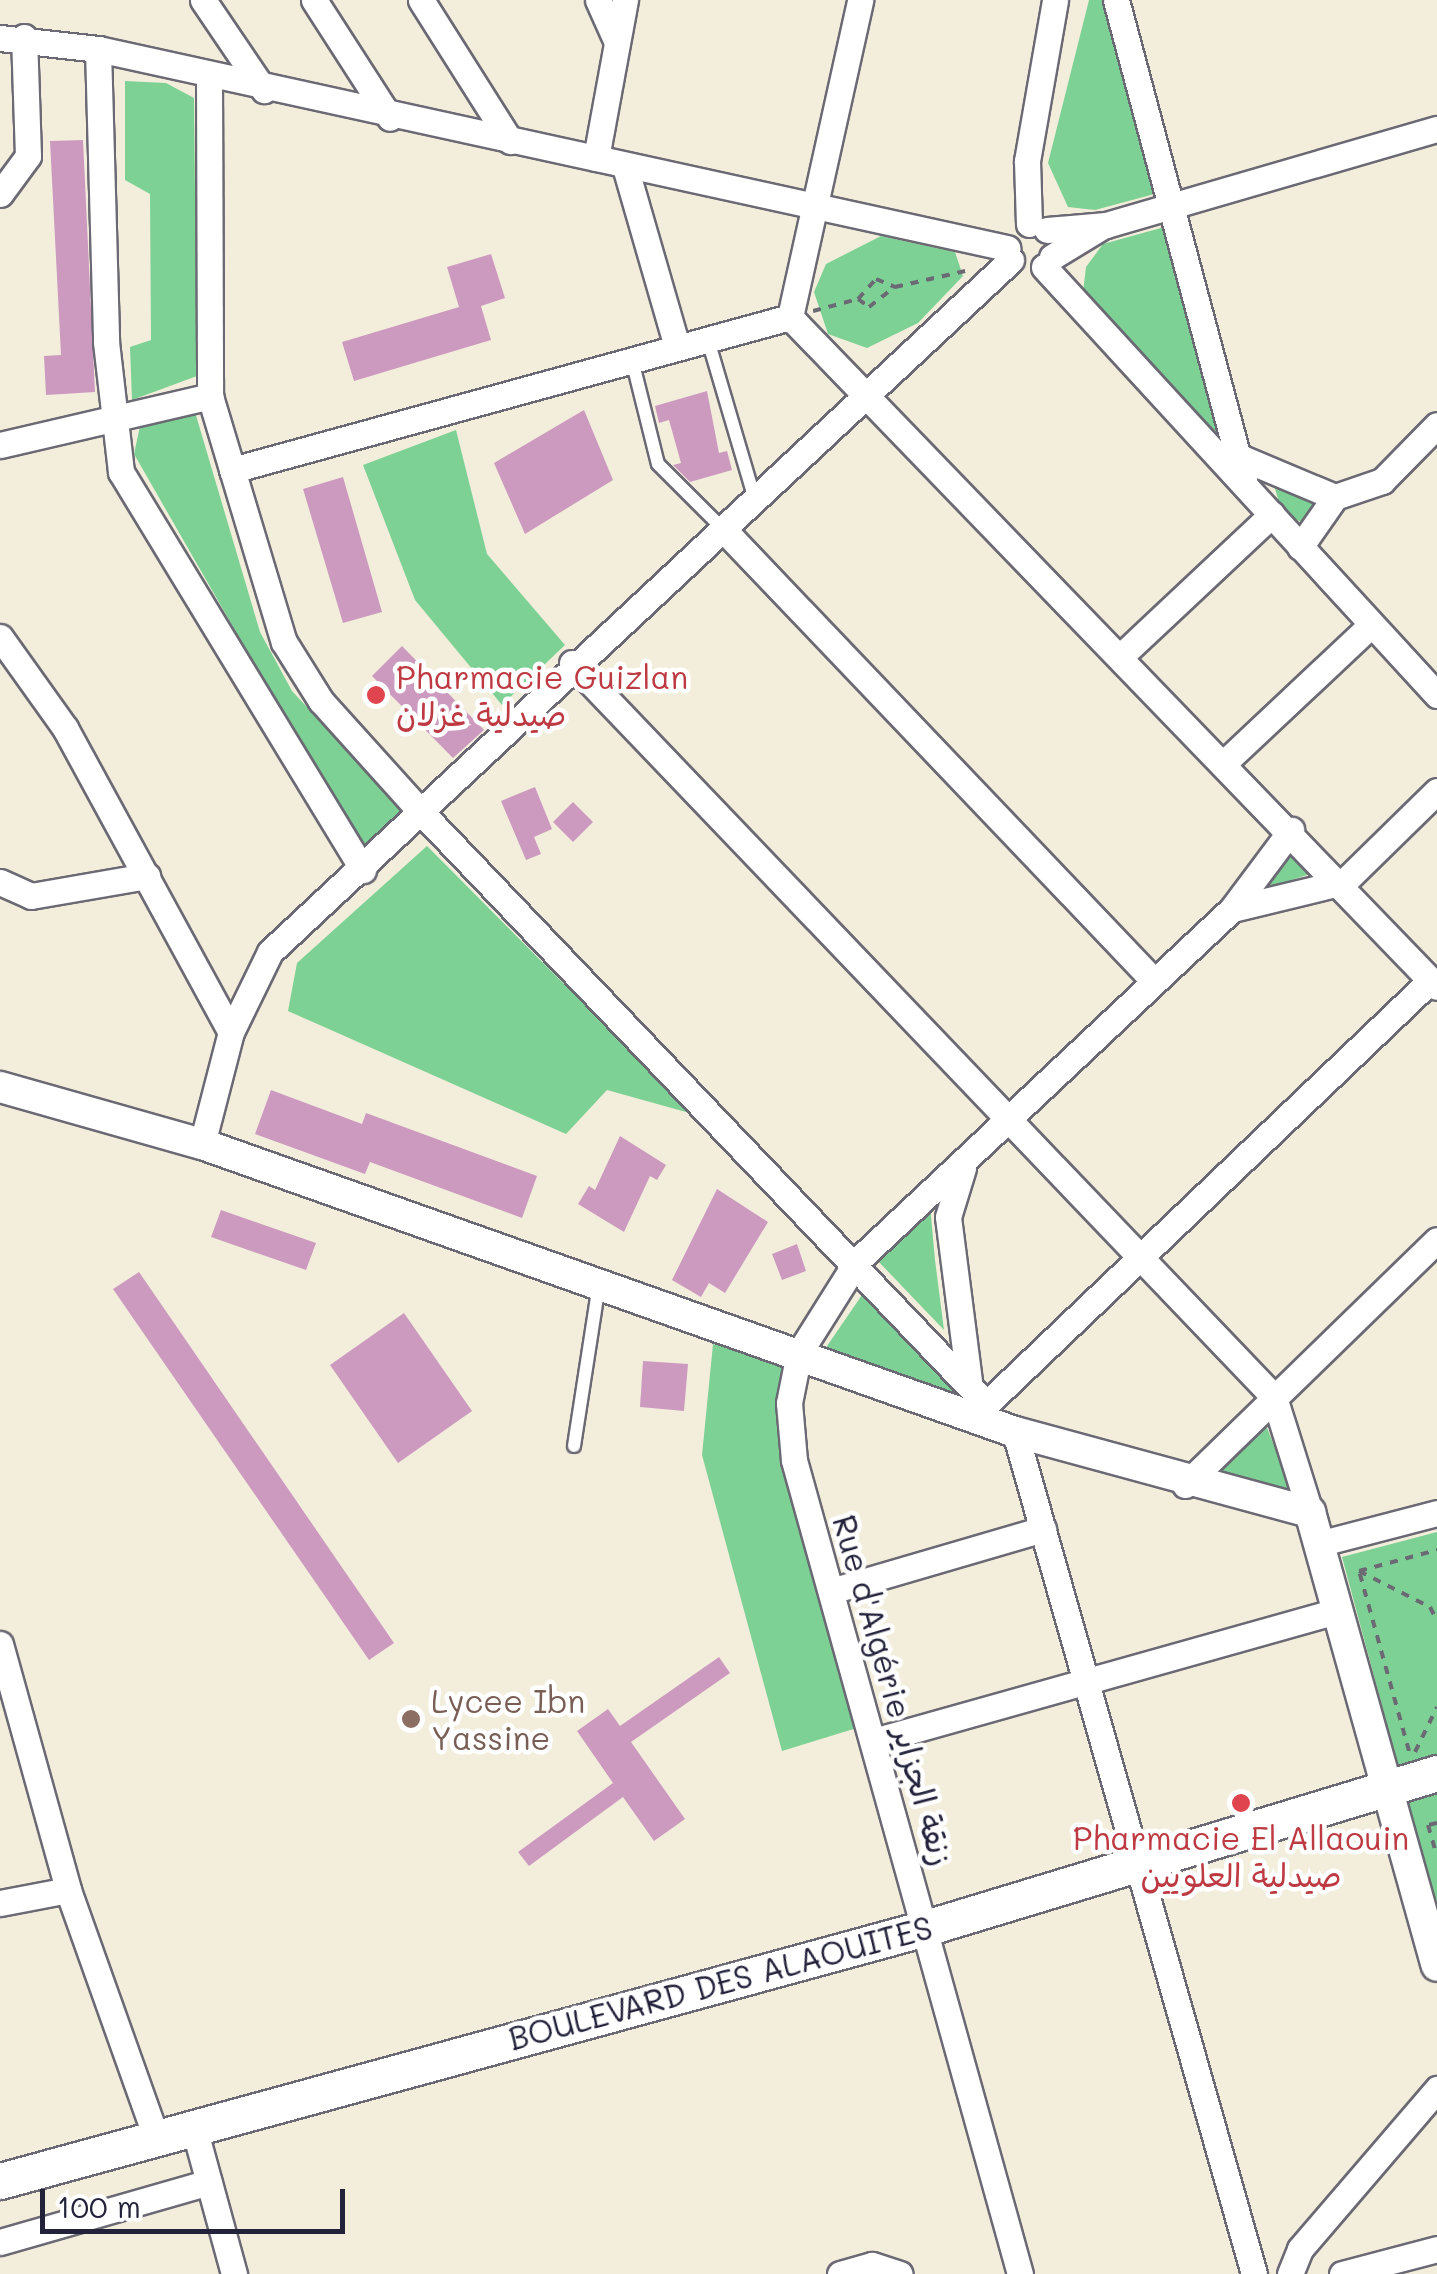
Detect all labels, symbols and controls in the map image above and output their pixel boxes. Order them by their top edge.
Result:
place label: Pharmacie Guizlan صيدلية غزلان [396,658,688,733]
marker: Pharmacie Guizlan صيدلية غزلان [365,684,387,706]
street label: Rue d'Algérie زنقة الجزاير [826,1510,962,1870]
place label: Lycee Ibn Yassine [431,1682,585,1757]
marker: Lycee Ibn Yassine [400,1708,422,1730]
marker: Pharmacie El Allaouin صيدلية العلويين [1230,1792,1252,1814]
place label: Pharmacie El Allaouin صيدلية العلويين [1073,1819,1409,1894]
street label: BOULEVARD DES ALAOUITES [504,1907,936,2057]
scale bar [45,2169,350,2231]
text: 100 m [57,2186,141,2226]

